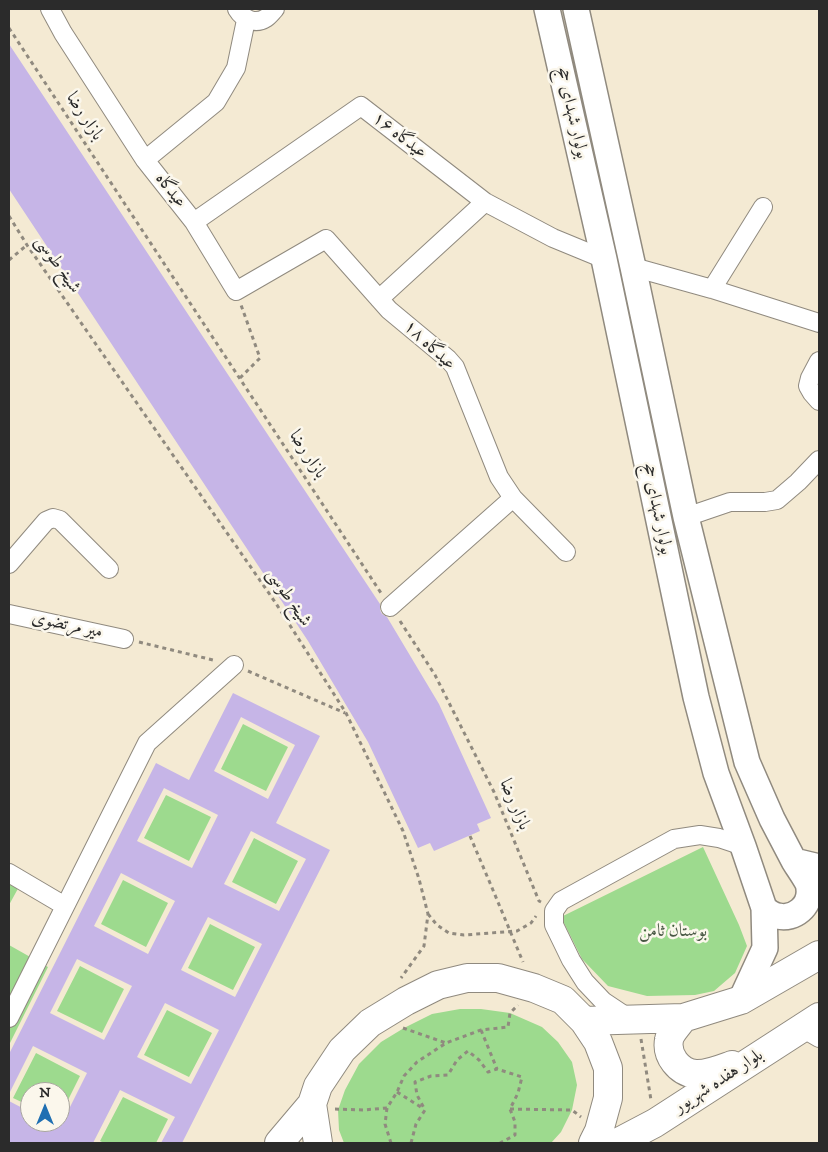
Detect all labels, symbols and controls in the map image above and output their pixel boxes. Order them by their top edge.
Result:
street label: بولوار شهدای حج [550,65,592,161]
street label: بازار رضا [60,89,108,145]
street label: عیدگاه ۱۶ [367,108,431,164]
street label: عیدگاه [150,169,190,213]
street label: شیخ طوسی [29,232,85,298]
street label: عیدگاه ۱۸ [398,316,460,376]
street label: بازار رضا [283,427,331,483]
street label: بولوار شهدای حج [636,461,676,557]
street label: شیخ طوسی [261,565,315,631]
street label: میر مرتضوی [30,608,104,644]
street label: بازار رضا [494,776,534,834]
park label: بوستان ثامن [639,921,707,943]
street label: بلوار هفده شهریور [670,1045,768,1119]
north arrow [20,1082,70,1132]
text: N [39,1084,51,1102]

